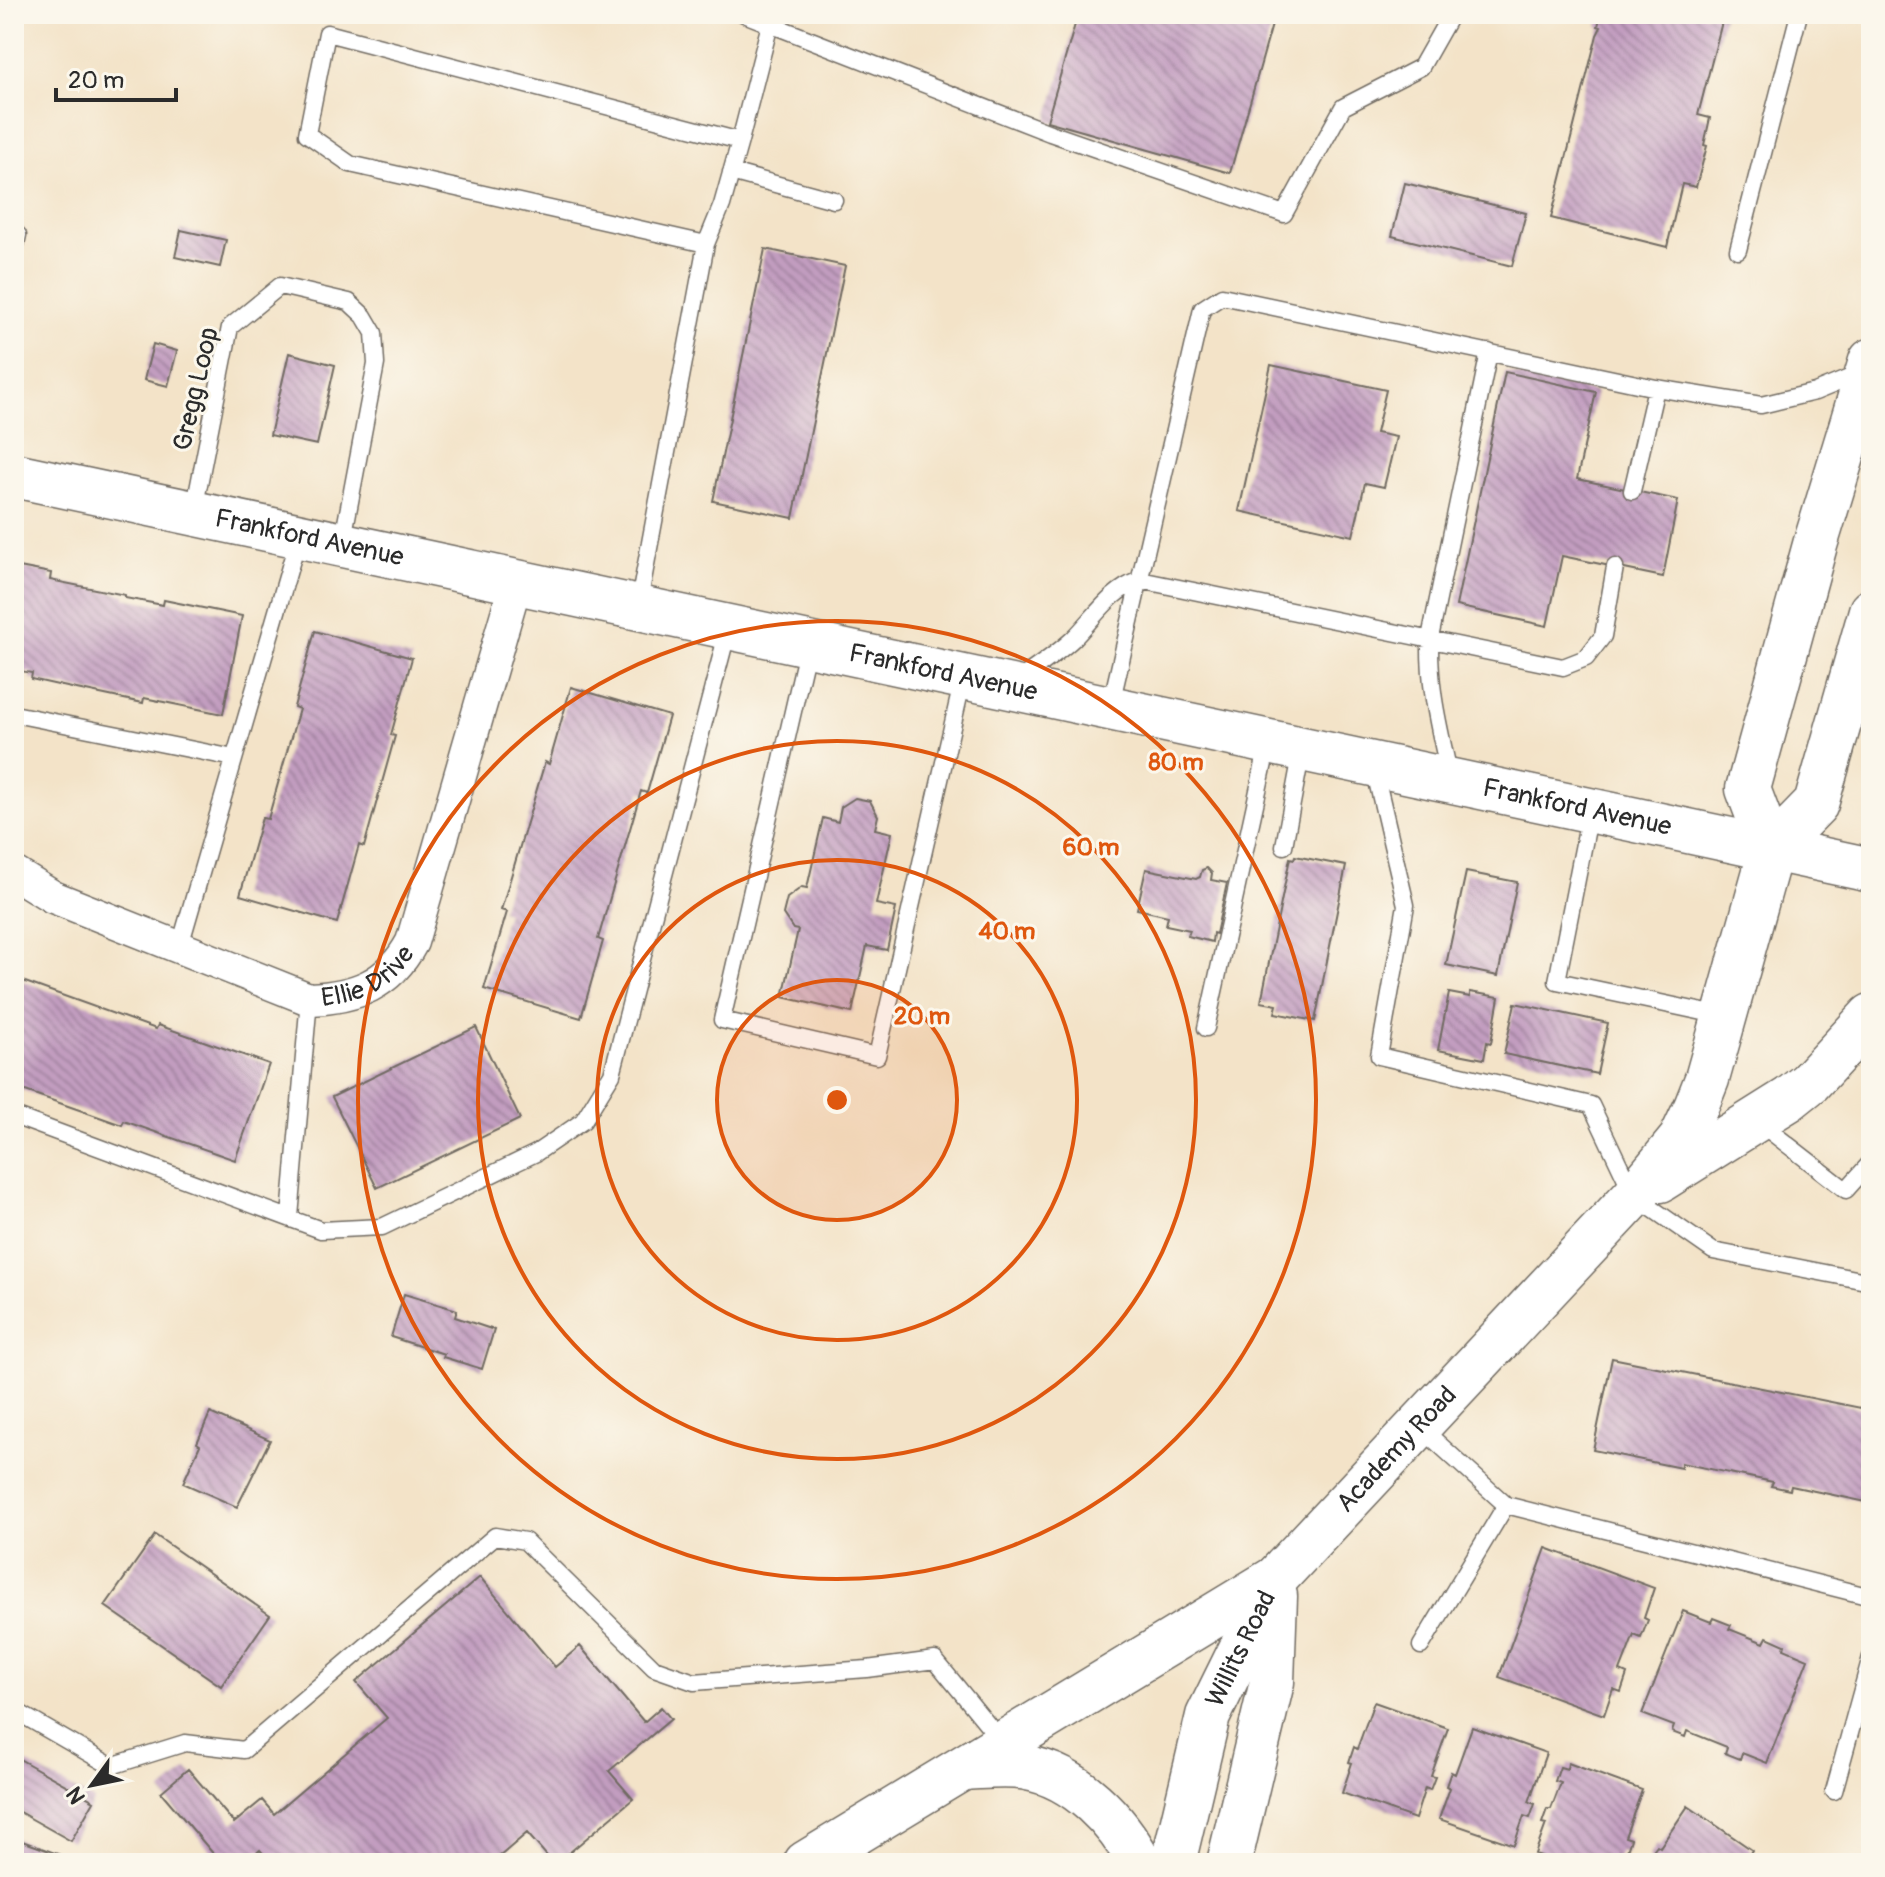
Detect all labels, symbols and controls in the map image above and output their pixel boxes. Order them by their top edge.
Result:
scale bar [56,52,176,102]
text: 20 m [68,66,124,95]
street label: Gregg Loop [166,324,226,454]
street label: Frankford Avenue [212,502,407,573]
street label: Frankford Avenue [846,637,1041,708]
text: 80 m [1148,748,1204,777]
street label: Frankford Avenue [1480,772,1674,843]
text: 60 m [1063,833,1119,862]
text: 40 m [979,917,1035,946]
street label: Ellie Drive [319,940,422,1014]
text: 20 m [894,1002,950,1031]
centre of rings [823,1086,851,1114]
street label: Academy Road [1330,1379,1463,1519]
street label: Willits Road [1199,1585,1283,1712]
north arrow [52,1745,132,1825]
text: N [60,1781,92,1809]

